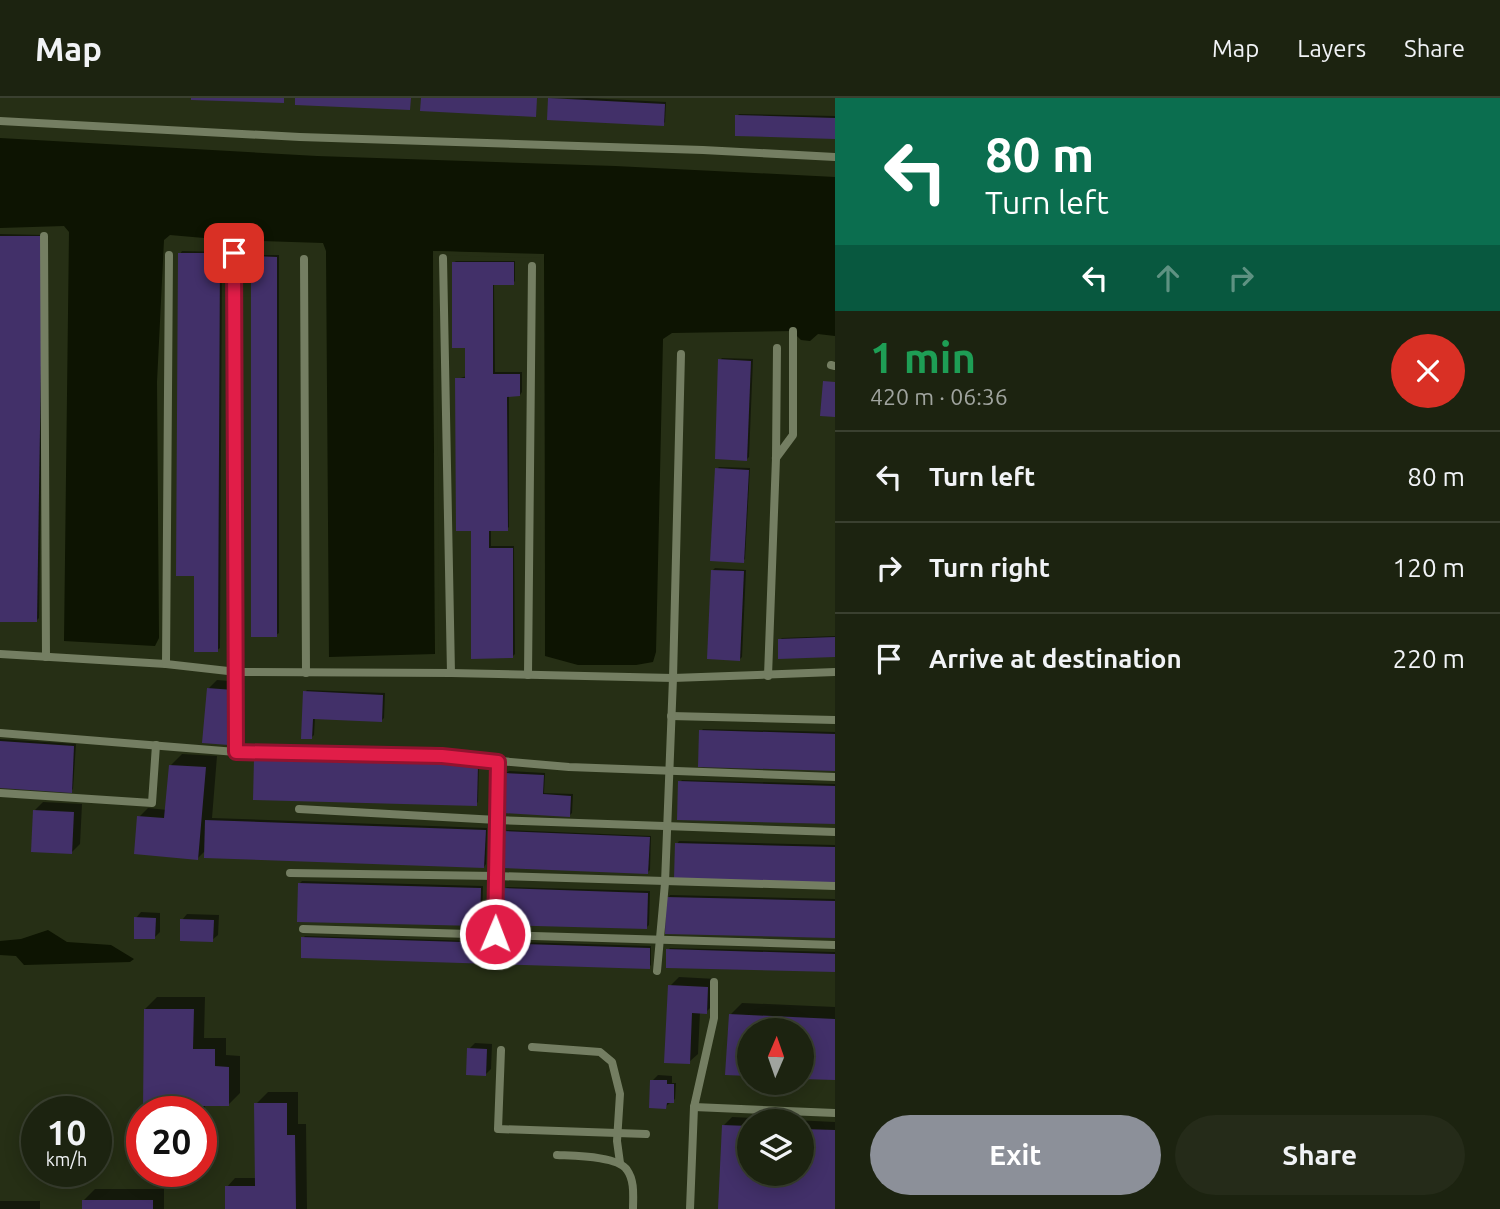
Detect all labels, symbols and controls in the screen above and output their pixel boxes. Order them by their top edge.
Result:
text: Map [35,30,102,67]
text: Map [1212,35,1259,62]
text: Layers [1297,35,1366,62]
text: Share [1404,35,1465,62]
icon: left [870,126,961,217]
text: 80 m [985,126,1094,181]
text: Turn left [985,184,1109,220]
pin [204,223,264,283]
icon: arrive [215,234,253,272]
icon: left [1076,259,1114,297]
icon: ahead [1149,259,1187,297]
icon: right [1222,259,1260,297]
text: 1 min [870,334,976,381]
button: close [1391,334,1465,408]
text: 420 m · 06:36 [870,384,1008,409]
icon: left [870,458,908,496]
text: Turn left [929,462,1035,491]
text: 80 m [1407,462,1465,491]
icon: right [870,549,908,587]
text: Turn right [929,553,1050,582]
text: 120 m [1393,553,1465,582]
icon: arrive [870,640,908,678]
text: Arrive at destination [929,644,1182,673]
text: 220 m [1393,644,1465,673]
position arrow [458,897,532,971]
north arrow [737,1018,814,1096]
map controls [737,1018,814,1186]
speed limit sign: 20 [126,1096,217,1187]
button: layers [737,1109,814,1186]
text: 10 [47,1112,86,1152]
button: Exit [870,1115,1161,1195]
button: Share [1175,1115,1465,1195]
text: km/h [46,1149,87,1169]

